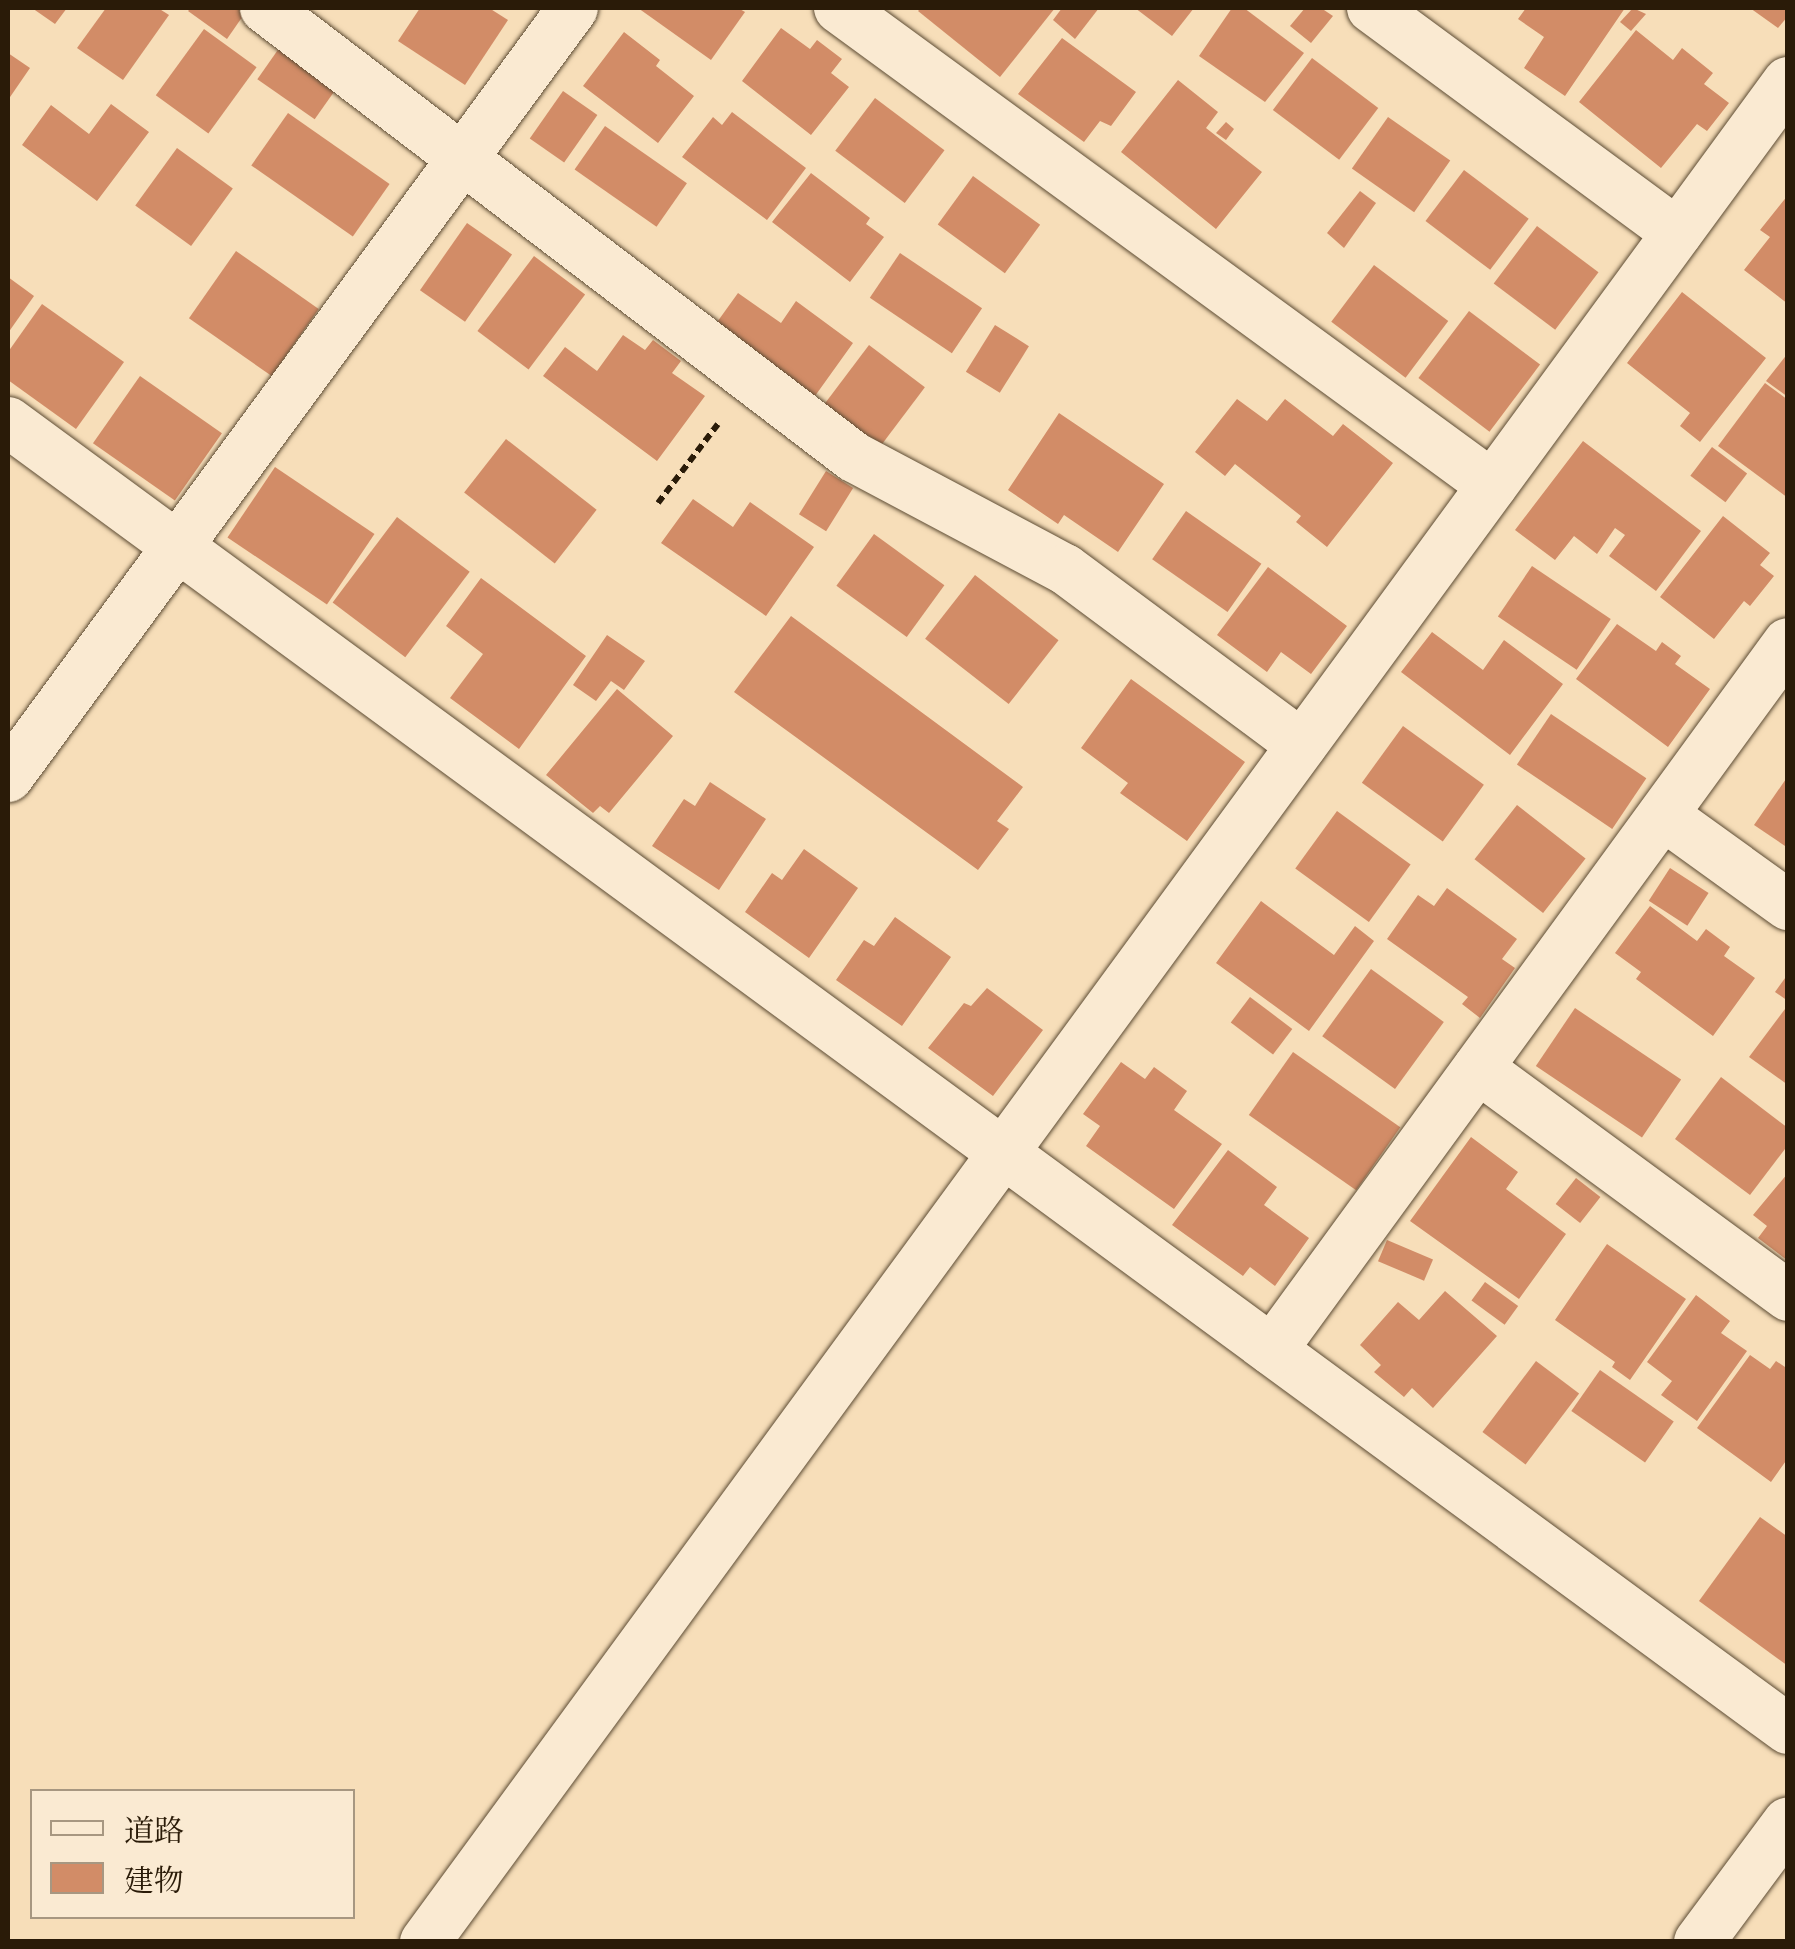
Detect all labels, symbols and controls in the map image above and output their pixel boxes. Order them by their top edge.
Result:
legend [30,1789,355,1919]
text: 道路 [124,1811,184,1850]
text: 建物 [124,1861,184,1900]

